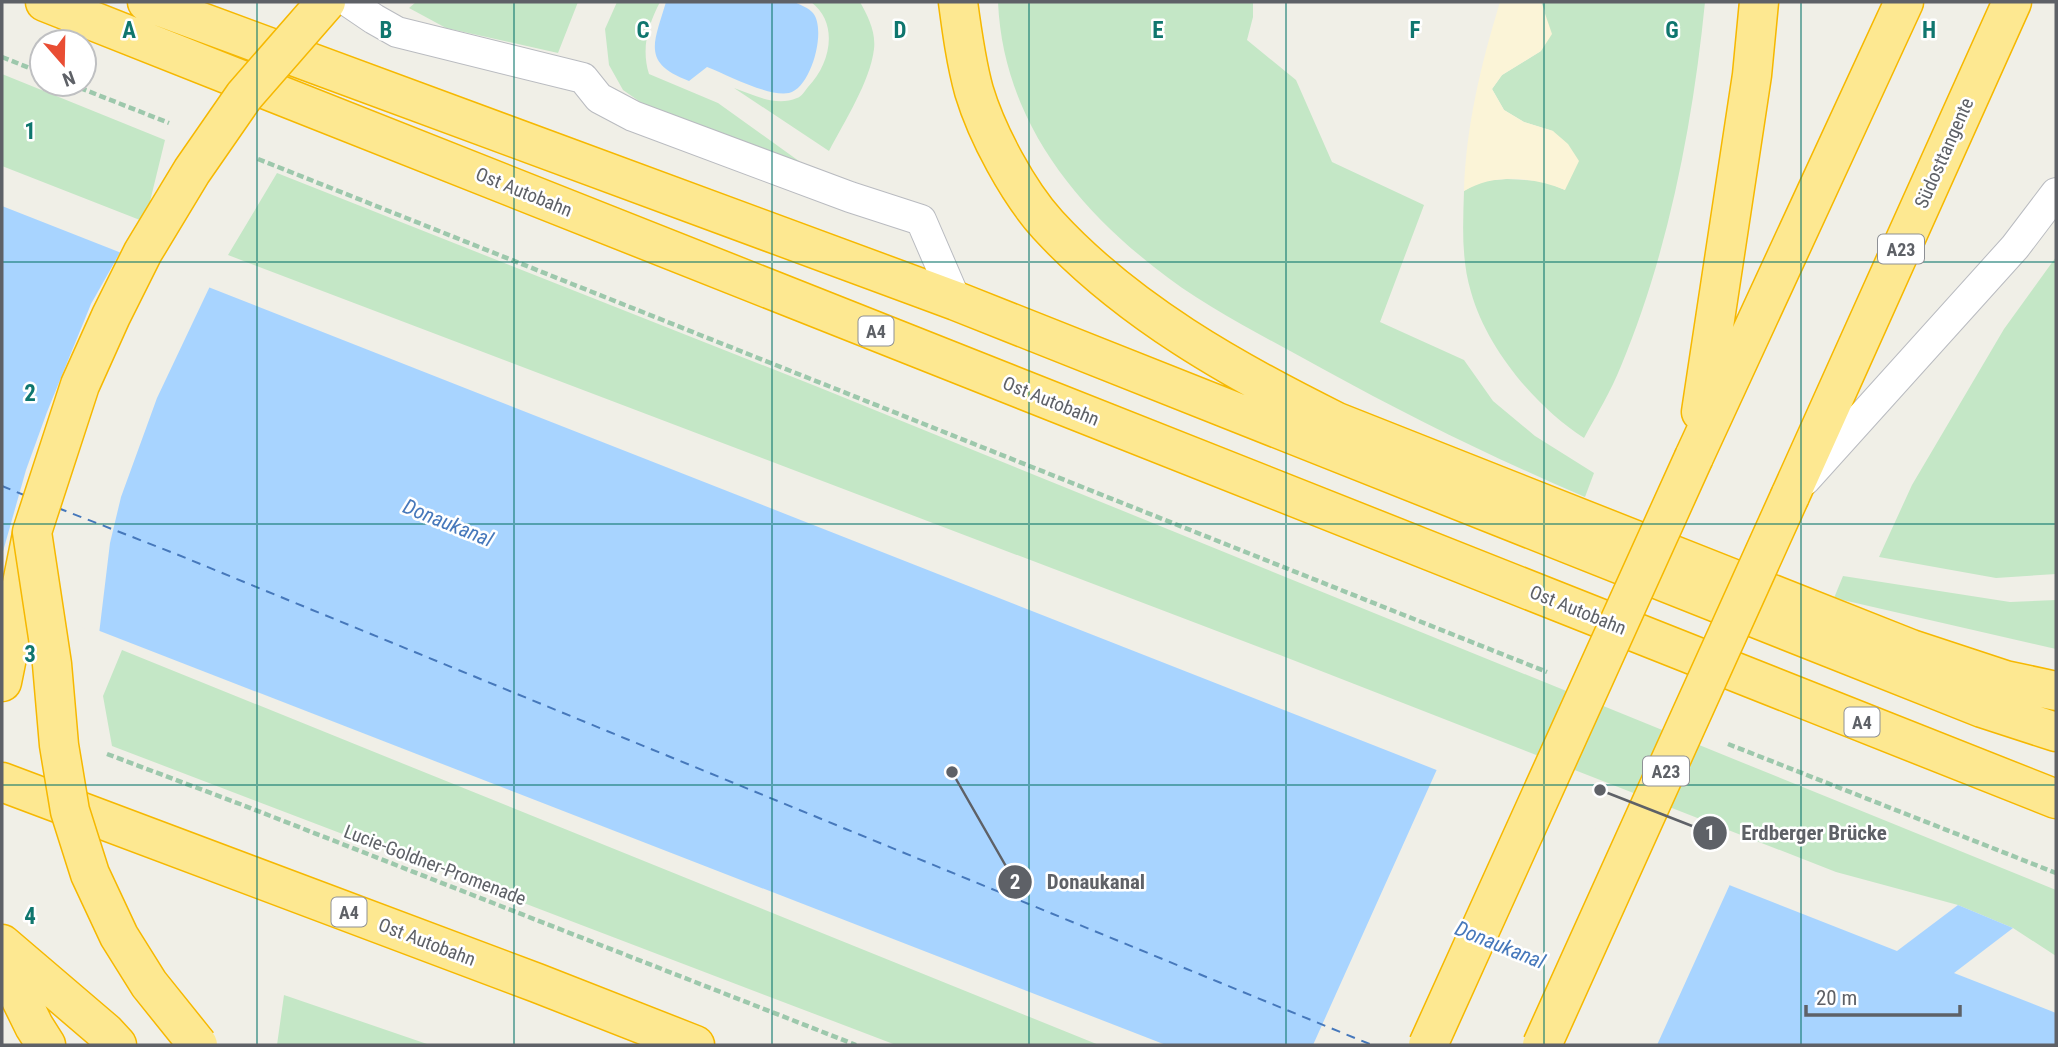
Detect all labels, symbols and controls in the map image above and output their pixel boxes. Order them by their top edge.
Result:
text: A [122,17,136,44]
text: B [380,17,392,44]
text: C [636,17,650,44]
text: D [894,17,907,44]
text: E [1152,17,1164,44]
text: F [1410,17,1421,44]
text: G [1665,17,1679,44]
text: H [1922,17,1936,44]
north arrow [28,28,98,98]
text: N [59,66,78,91]
street label: Südosttangente [1909,94,1979,212]
text: 1 [24,118,36,145]
street label: Ost Autobahn [472,162,576,222]
road number: A23 [1878,234,1924,264]
road number: A4 [858,316,894,346]
street label: Ost Autobahn [999,371,1103,431]
text: 2 [24,380,36,407]
water label: Donaukanal [400,494,497,552]
street label: Ost Autobahn [1526,580,1630,640]
text: 3 [24,641,36,668]
road number: A4 [1844,708,1880,736]
road number: A23 [1643,756,1689,786]
callout: Erdberger Brücke [1692,812,1901,854]
street label: Lucie-Goldner-Promenade [341,820,529,910]
text: 1 [1705,821,1715,845]
text: Erdberger Brücke [1741,821,1887,845]
callout: Donaukanal [998,861,1159,903]
text: 2 [1010,870,1020,894]
text: Donaukanal [1047,870,1145,894]
road number: A4 [332,897,366,926]
text: 4 [24,903,36,930]
street label: Ost Autobahn [375,913,479,971]
water label: Donaukanal [1452,916,1549,974]
scale bar [1806,974,1960,1018]
text: 20 m [1816,986,1857,1010]

